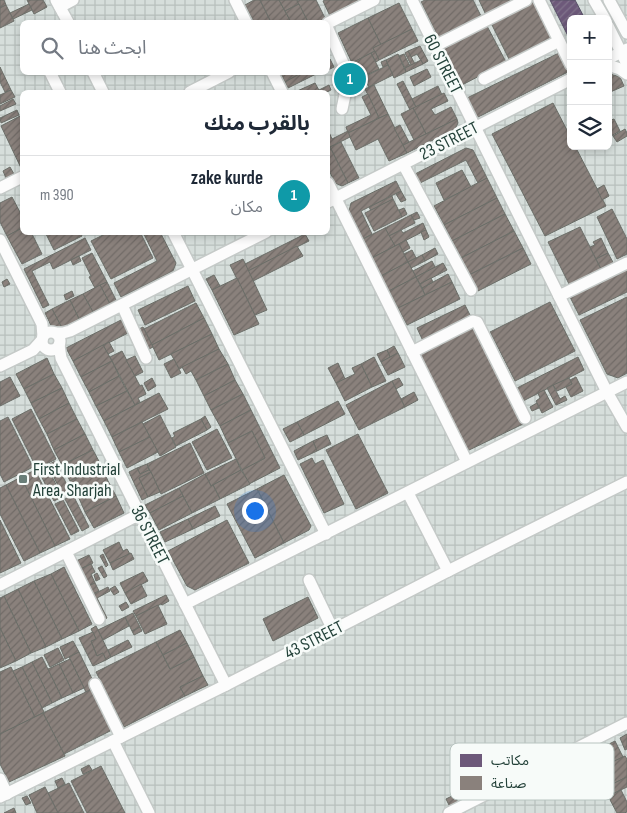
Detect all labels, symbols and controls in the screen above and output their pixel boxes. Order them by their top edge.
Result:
map controls [567,15,612,150]
button: + [567,15,612,60]
search box [20,20,330,75]
street label: 60 STREET [419,31,467,97]
icon: search [38,34,66,62]
text: ابحث هنا [78,37,146,60]
pin: 1 [334,60,366,98]
button: − [567,60,612,105]
button: layers [567,105,612,150]
text: بالقرب منك [204,111,310,136]
street label: 23 STREET [416,117,482,165]
text: zake kurde [191,167,263,190]
text: 390 m [40,186,74,205]
text: 1 [291,186,297,205]
text: مكان [231,198,263,217]
place label: First Industrial Area, Sharjah [32,459,120,501]
marker: First Industrial Area, Sharjah [17,473,29,485]
your location [242,498,268,524]
street label: 36 STREET [126,502,174,568]
street label: 43 STREET [281,616,347,664]
legend [450,743,614,800]
text: مكاتب [491,752,529,769]
text: صناعة [491,775,527,792]

